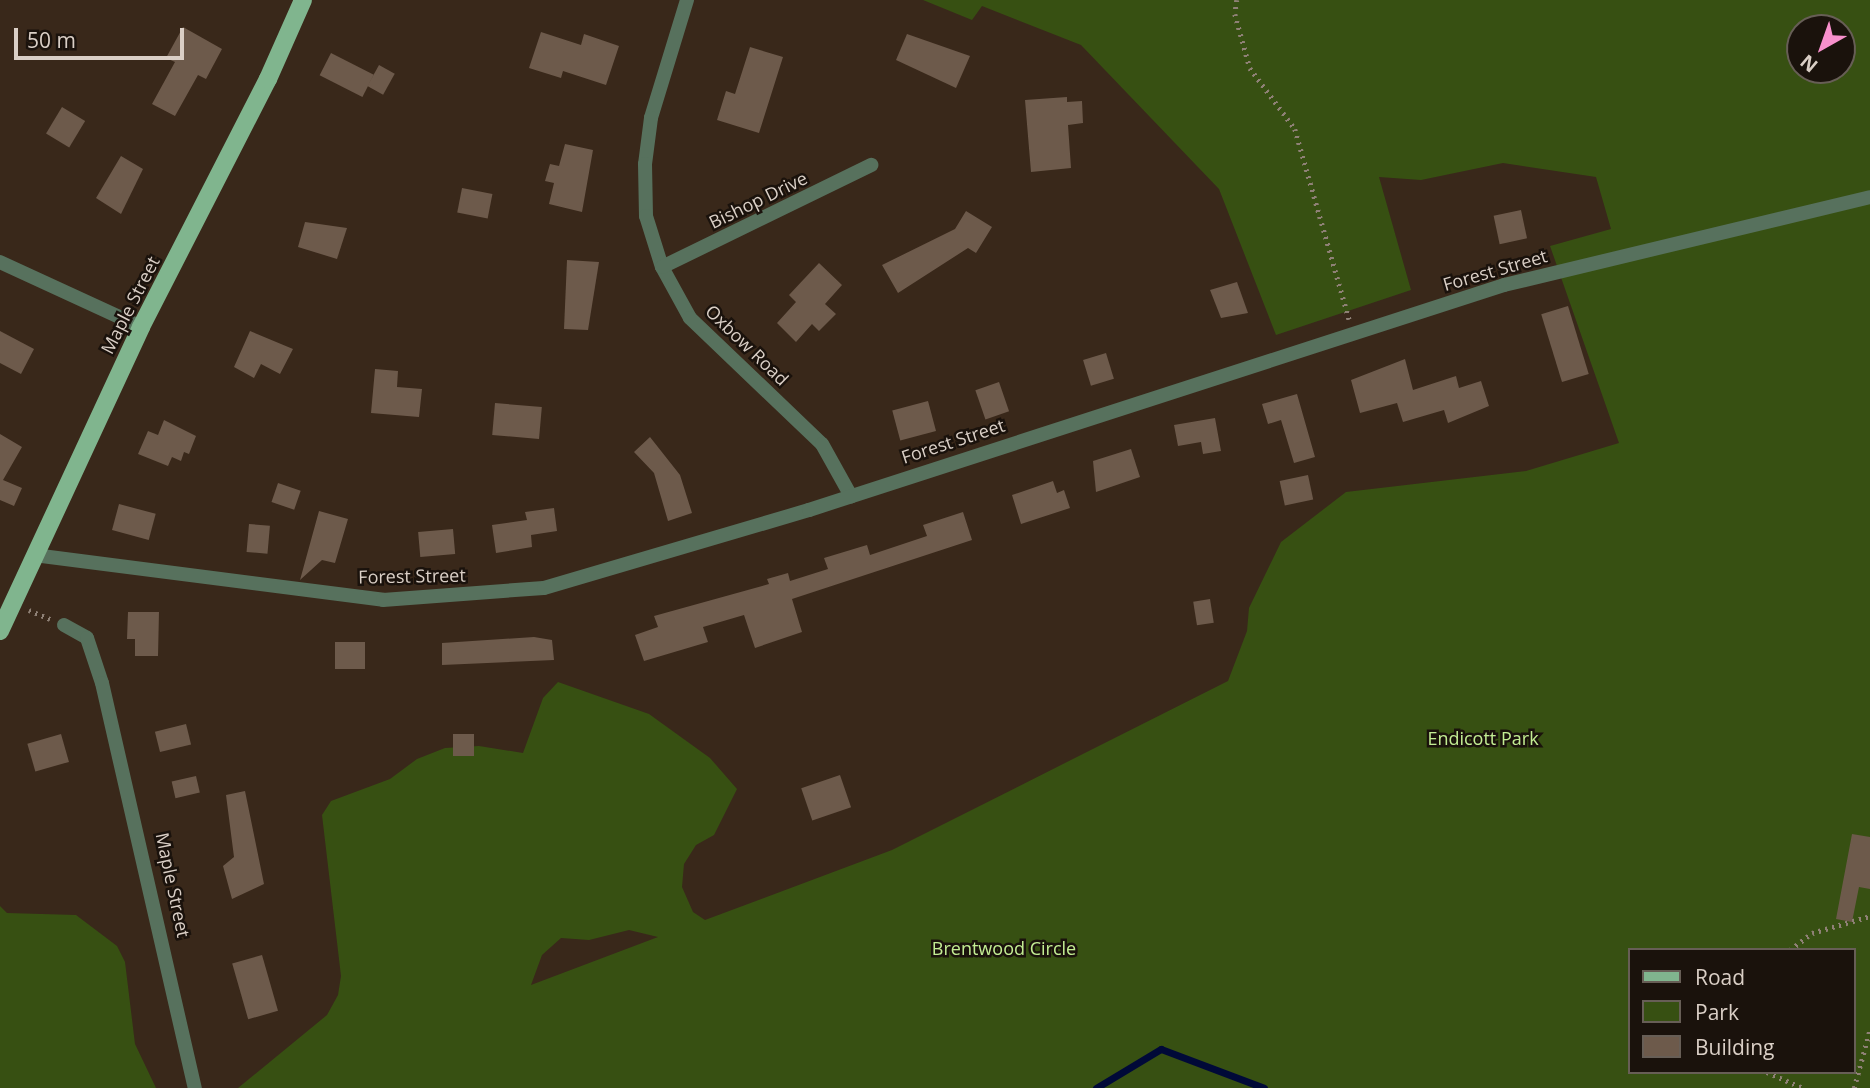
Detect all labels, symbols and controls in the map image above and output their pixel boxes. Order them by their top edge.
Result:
scale bar [18,14,187,58]
north arrow [1786,14,1856,84]
text: 50 m [27,26,76,54]
text: N [1795,49,1823,78]
street label: Bishop Drive [705,167,811,233]
street label: Forest Street [1440,245,1550,295]
street label: Maple Street [96,253,164,357]
street label: Oxbow Road [701,300,793,390]
street label: Forest Street [899,414,1007,468]
street label: Forest Street [358,564,466,588]
park label: Endicott Park [1427,727,1539,749]
street label: Maple Street [151,831,195,939]
park label: Brentwood Circle [932,937,1076,959]
legend [1629,948,1856,1074]
text: Road [1695,963,1745,991]
text: Park [1695,998,1739,1026]
text: Building [1695,1033,1774,1061]

